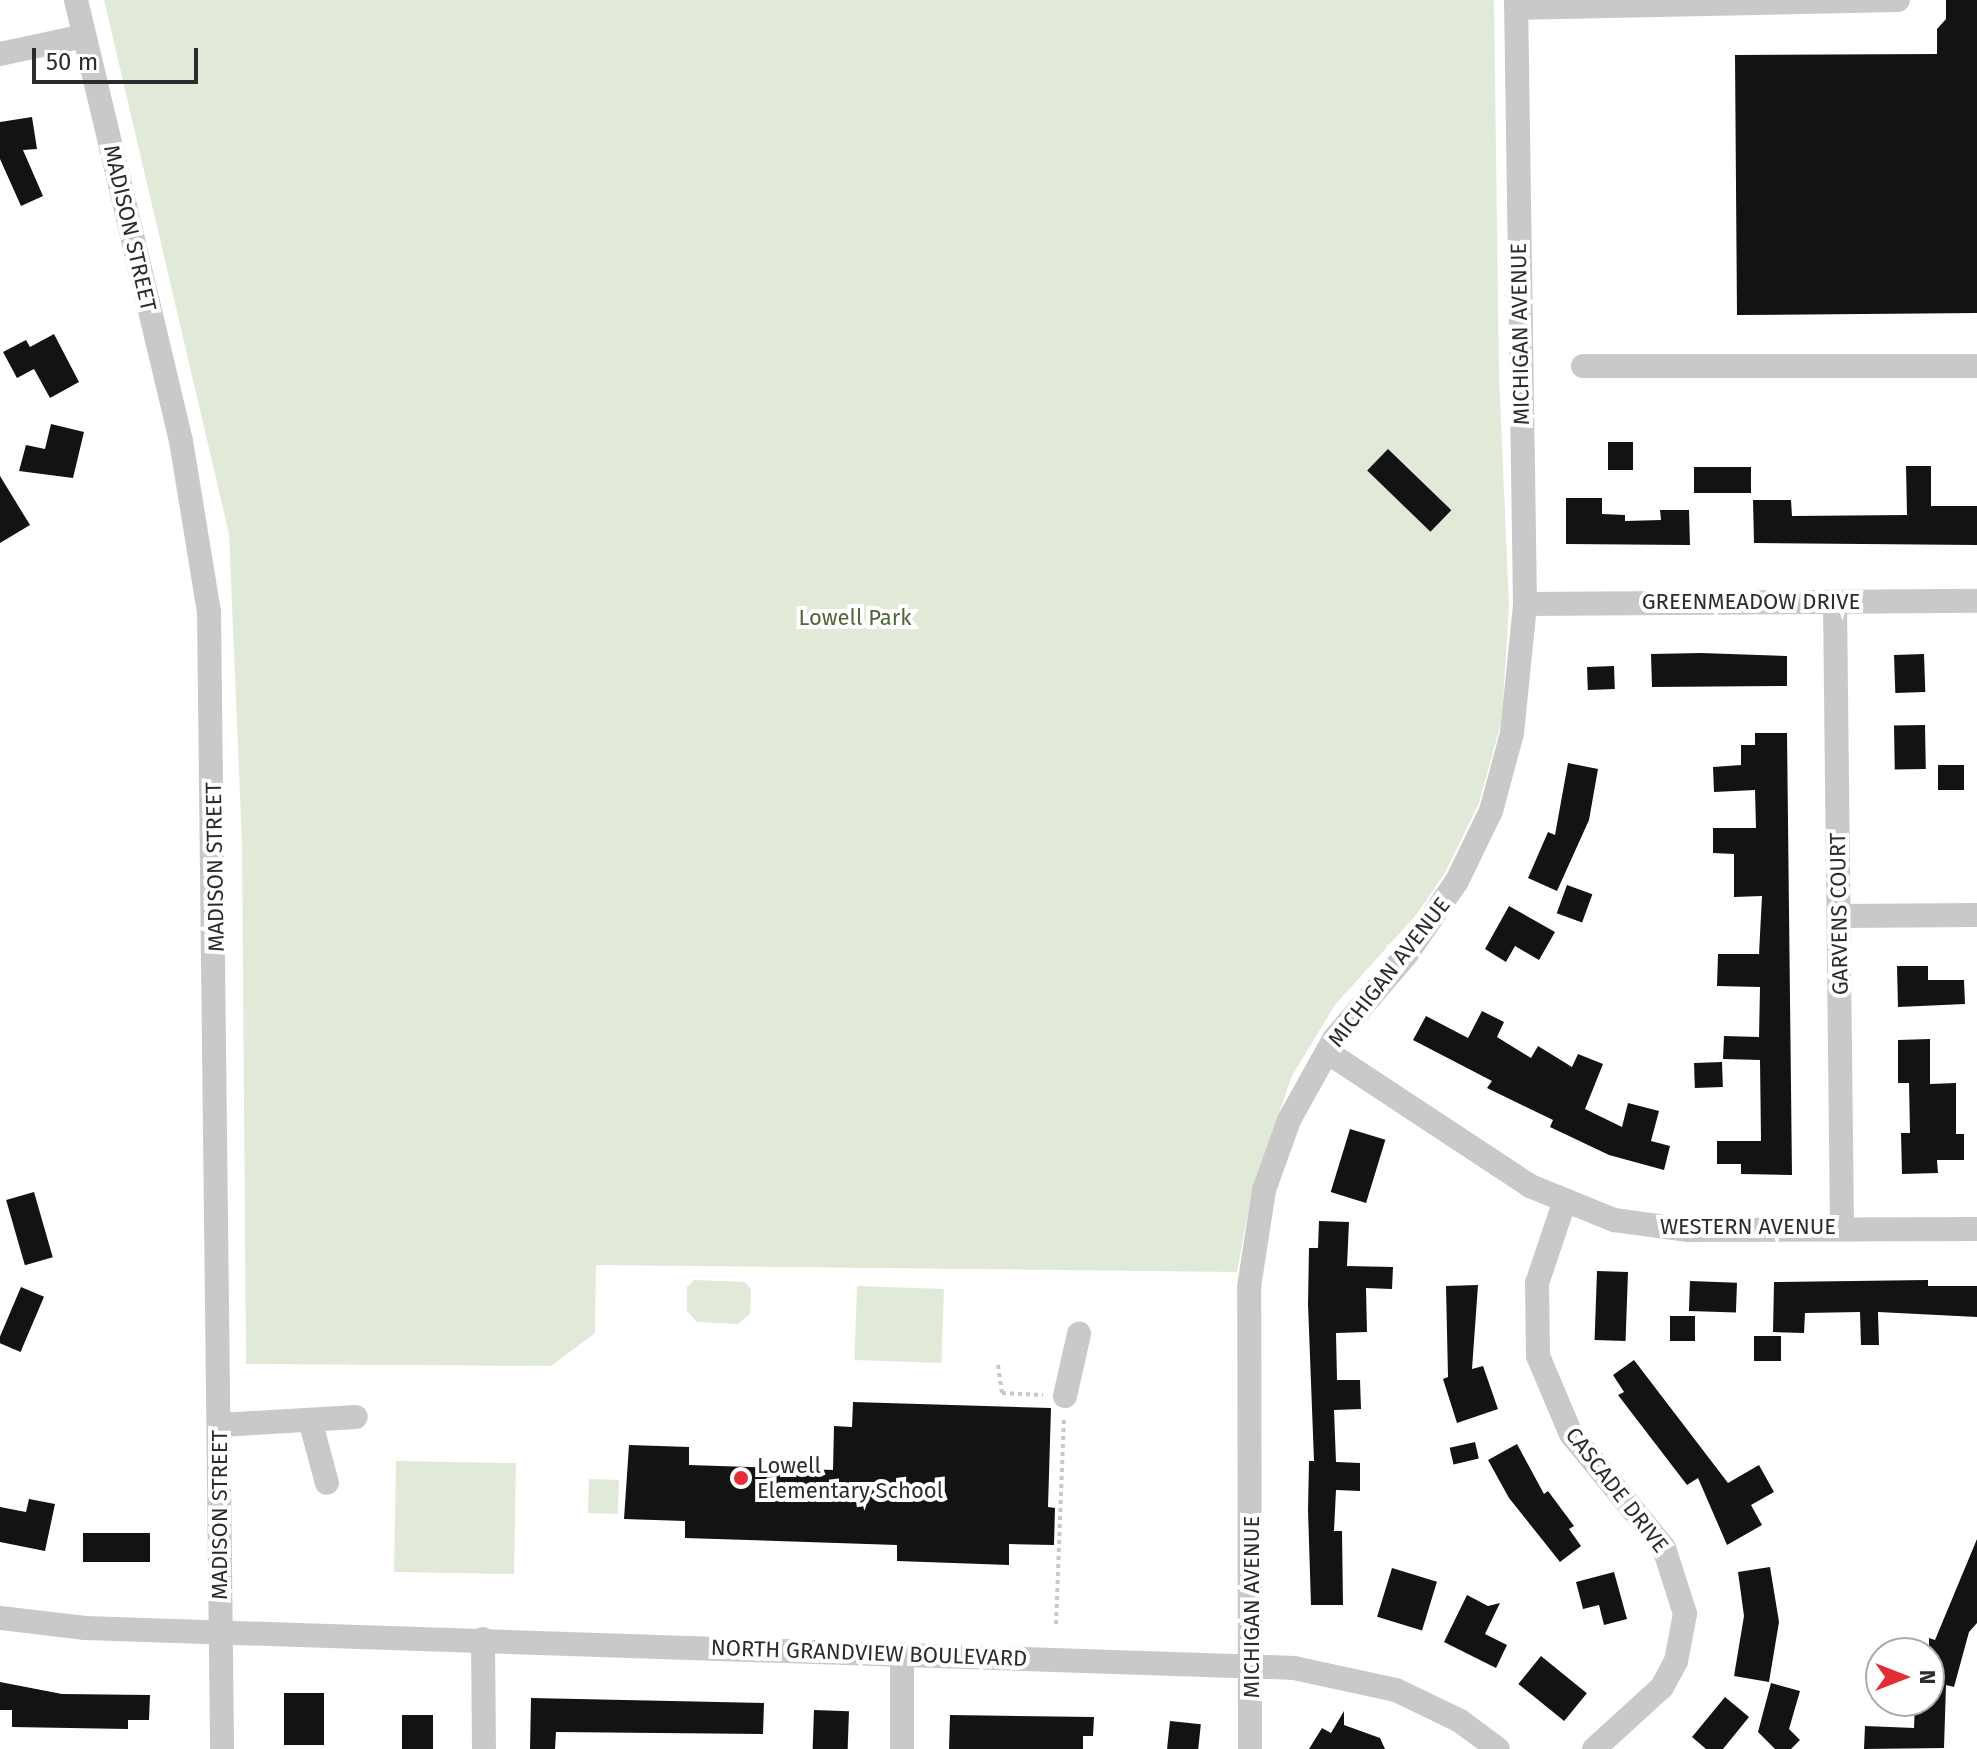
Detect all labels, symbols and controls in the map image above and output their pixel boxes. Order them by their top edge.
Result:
scale bar [36,32,202,82]
text: 50 m [46,48,98,76]
street label: MADISON STREET [98,142,162,314]
street label: MICHIGAN AVENUE [1505,243,1535,425]
street label: GREENMEADOW DRIVE [1642,589,1860,615]
park label: Lowell Park [798,605,912,631]
street label: MADISON STREET [200,782,230,952]
street label: GARVENS COURT [1824,833,1854,995]
street label: MICHIGAN AVENUE [1322,892,1456,1052]
street label: WESTERN AVENUE [1660,1214,1836,1240]
street label: CASCADE DRIVE [1560,1422,1674,1558]
street label: MADISON STREET [207,1430,233,1600]
place label: Lowell Elementary School [757,1452,943,1504]
marker: Lowell Elementary School [732,1469,750,1487]
street label: MICHIGAN AVENUE [1239,1516,1265,1698]
street label: NORTH GRANDVIEW BOULEVARD [710,1634,1028,1672]
north arrow [1865,1637,1945,1717]
text: N [1914,1670,1941,1684]

